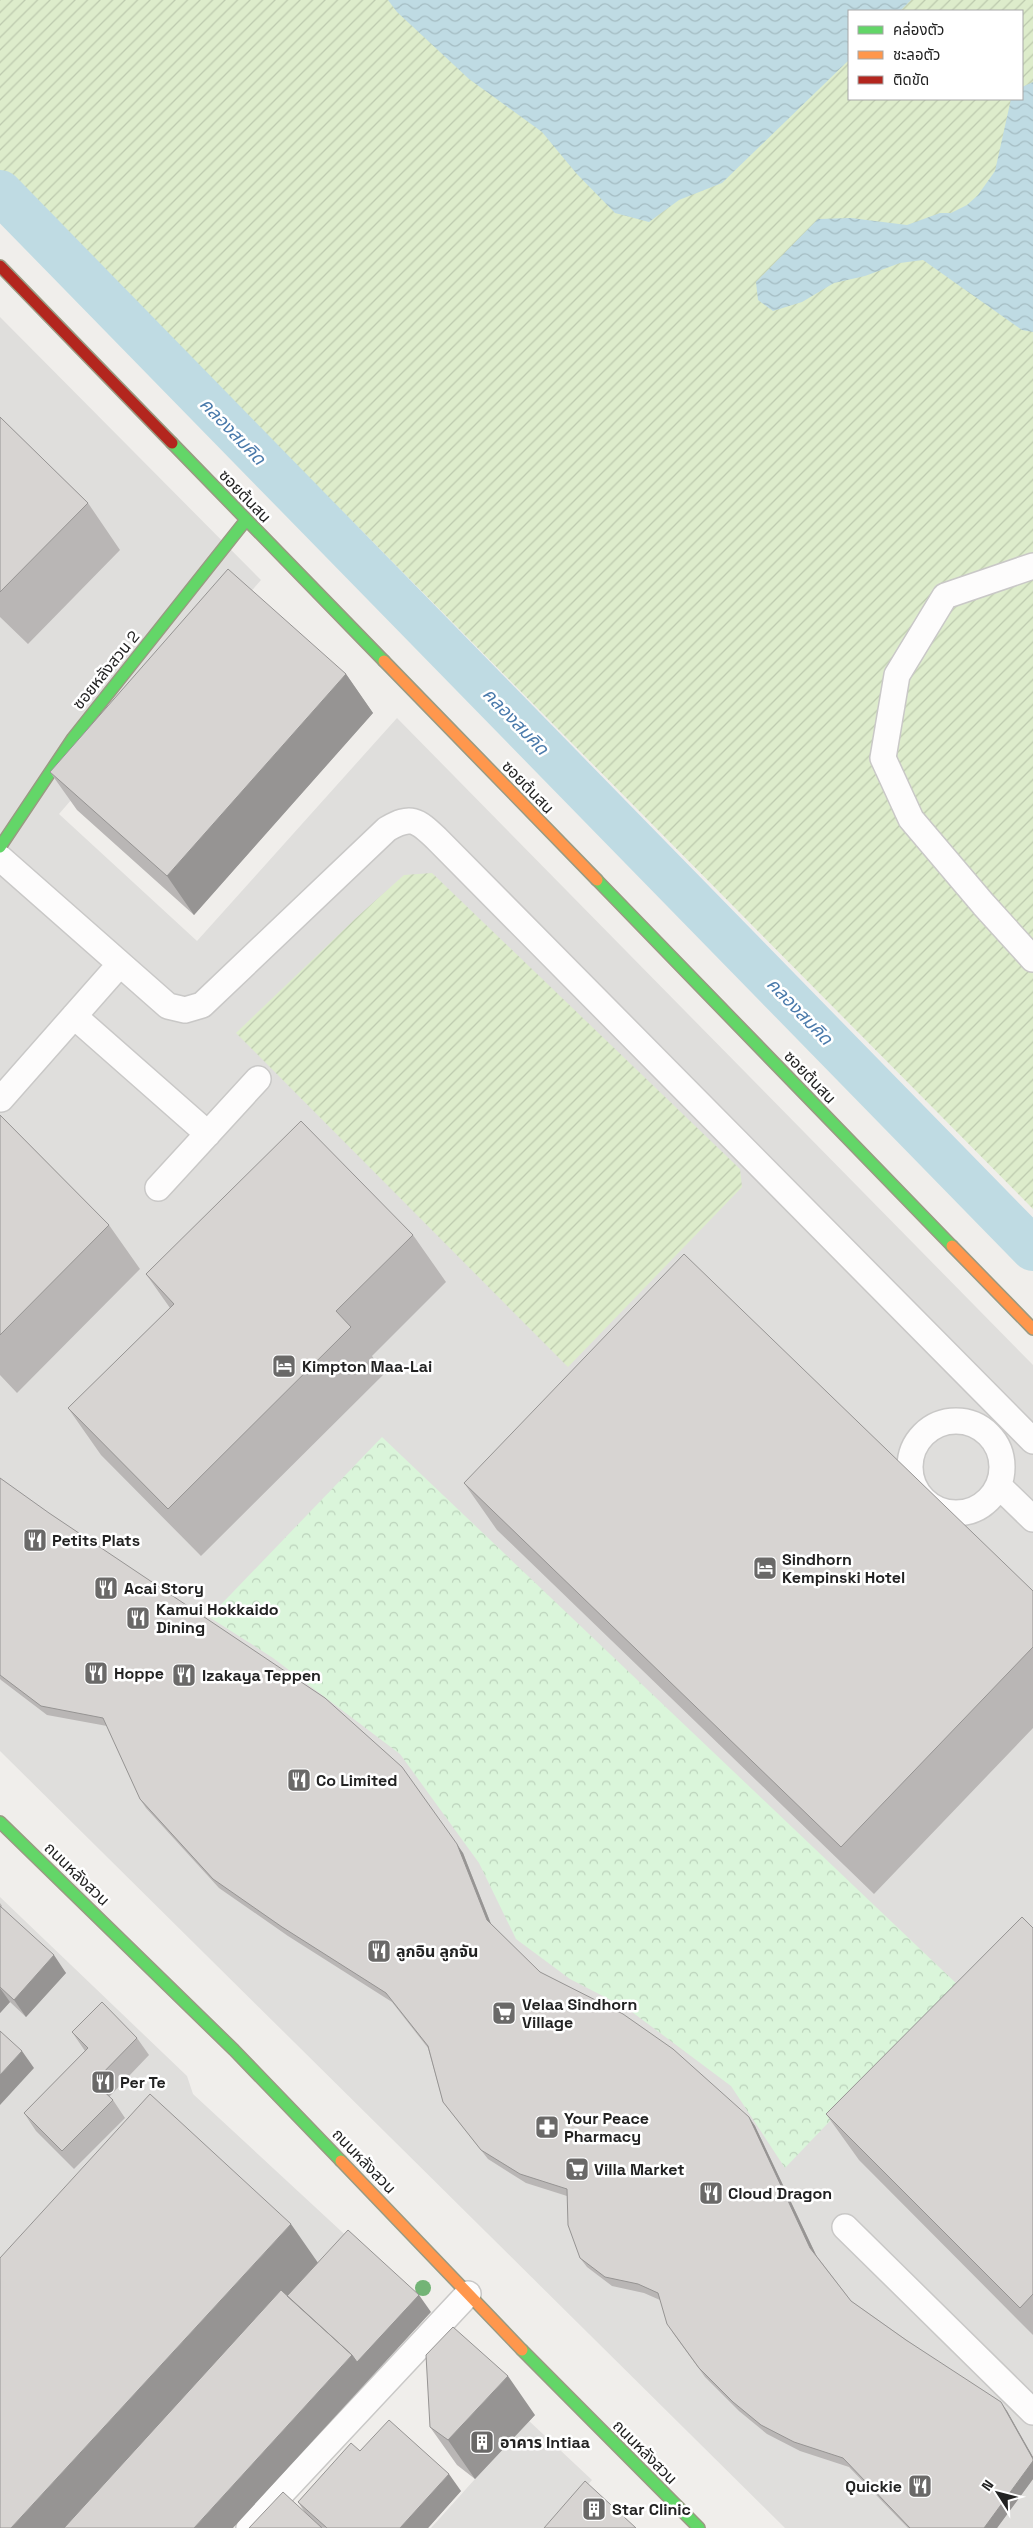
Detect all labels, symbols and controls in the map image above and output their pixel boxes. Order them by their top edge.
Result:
legend [848,10,1023,100]
text: คล่องตัว [893,20,944,39]
text: ชะลอตัว [893,45,940,64]
text: ติดขัด [893,70,929,89]
water label: คลองสมคิด [195,393,271,470]
street label: ซอยต้นสน [214,465,276,527]
street label: ซอยหลังสวน 2 [68,626,144,714]
water label: คลองสมคิด [478,683,554,760]
street label: ซอยต้นสน [497,756,559,818]
water label: คลองสมคิด [762,973,838,1050]
street label: ซอยต้นสน [779,1046,841,1108]
hotel icon: Kimpton Maa-Lai [271,1353,297,1379]
place label: Kimpton Maa-Lai [302,1356,432,1377]
restaurant icon: Petits Plats [22,1527,48,1553]
place label: Petits Plats [52,1530,140,1551]
place label: Sindhorn Kempinski Hotel [782,1549,905,1588]
hotel icon: Sindhorn Kempinski Hotel [752,1555,778,1581]
restaurant icon: Acai Story [93,1575,119,1601]
place label: Acai Story [124,1578,204,1599]
place label: Kamui Hokkaido Dining [156,1599,279,1638]
restaurant icon: Kamui Hokkaido Dining [125,1605,151,1631]
restaurant icon: Hoppe [83,1660,109,1686]
restaurant icon: Izakaya Teppen [171,1662,197,1688]
place label: Hoppe [114,1663,164,1684]
place label: Izakaya Teppen [202,1665,321,1686]
restaurant icon: Co Limited [286,1767,312,1793]
place label: Co Limited [316,1770,397,1791]
street label: ถนนหลังสวน [40,1838,114,1910]
restaurant icon: ลูกอิน ลูกจัน [366,1938,392,1964]
place label: ลูกอิน ลูกจัน [396,1941,478,1962]
place label: Velaa Sindhorn Village [522,1994,637,2033]
supermarket icon: Velaa Sindhorn Village [491,2000,517,2026]
restaurant icon: Per Te [90,2069,116,2095]
place label: Per Te [120,2072,166,2093]
place label: Your Peace Pharmacy [564,2108,649,2147]
pharmacy icon: Your Peace Pharmacy [534,2114,560,2140]
street label: ถนนหลังสวน [328,2124,400,2198]
supermarket icon: Villa Market [564,2156,590,2182]
place label: Villa Market [594,2159,684,2180]
restaurant icon: Cloud Dragon [698,2180,724,2206]
place label: Cloud Dragon [728,2183,832,2204]
street label: ถนนหลังสวน [608,2415,682,2489]
building icon: อาคาร Intiaa [469,2429,495,2455]
place label: อาคาร Intiaa [500,2432,590,2453]
north arrow [973,2468,1023,2518]
restaurant icon: Quickie [907,2473,933,2499]
place label: Quickie [845,2476,902,2497]
text: N [977,2476,998,2494]
building icon: Star Clinic [581,2496,607,2522]
place label: Star Clinic [612,2499,691,2520]

